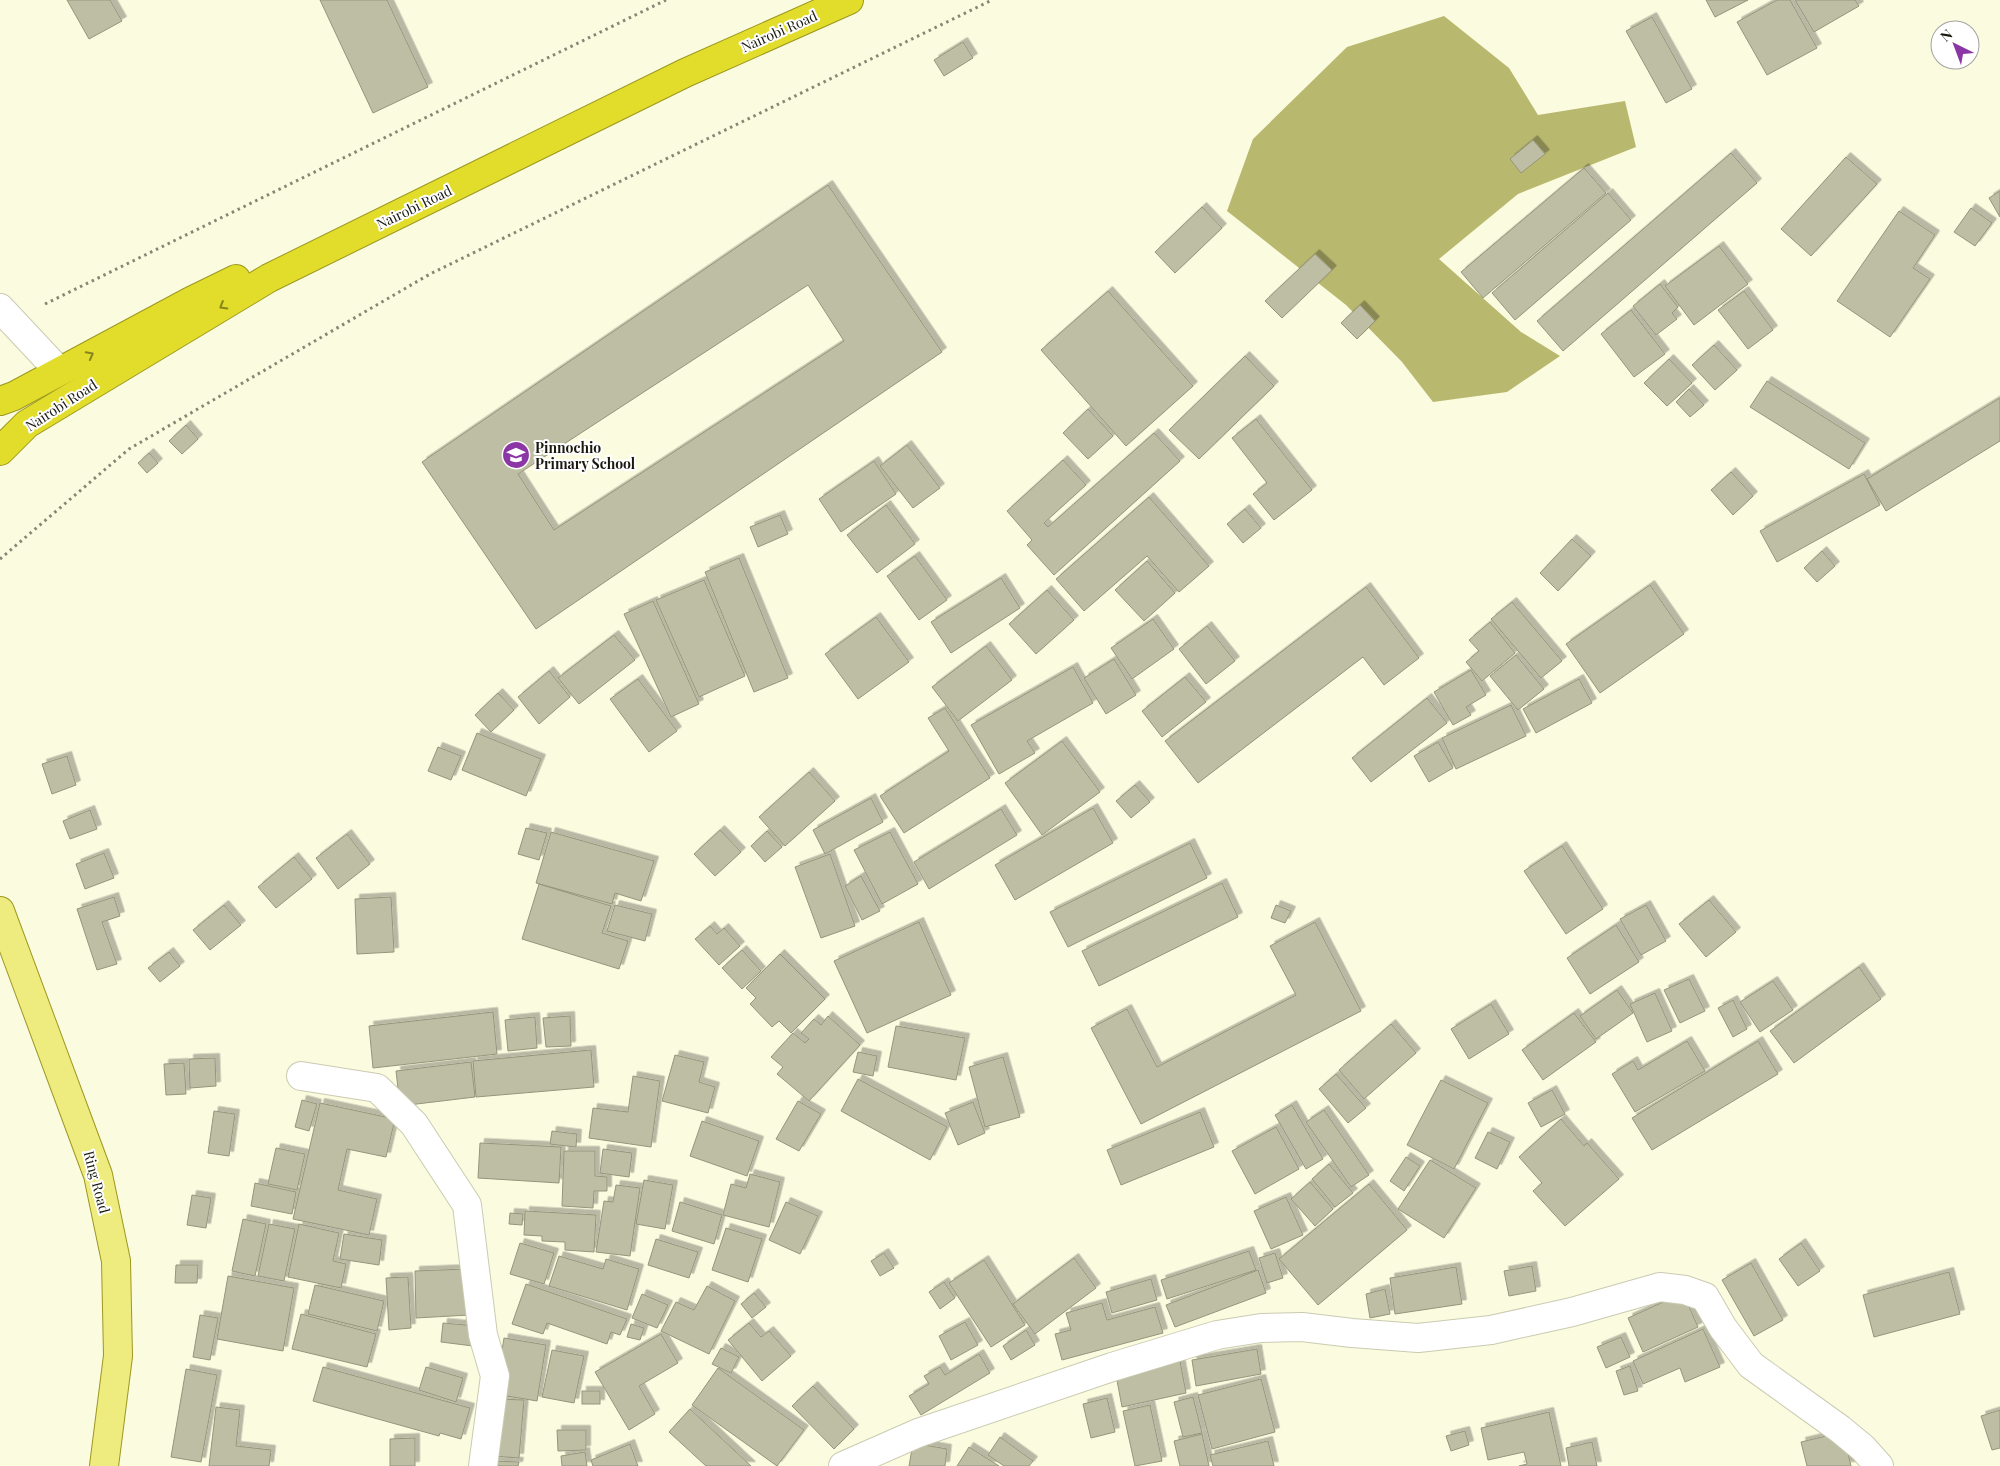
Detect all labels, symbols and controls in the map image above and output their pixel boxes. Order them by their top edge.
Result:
street label: Nairobi Road [738,6,820,56]
north arrow [1930,20,1980,70]
text: N [1936,25,1956,45]
street label: Nairobi Road [373,181,455,233]
one-way arrow [220,299,229,309]
one-way arrow [85,351,94,361]
street label: Nairobi Road [22,375,100,435]
place label: Pinnochio Primary School [535,438,636,473]
school or university icon: Pinnochio Primary School [501,440,531,470]
street label: Ring Road [80,1149,114,1215]

